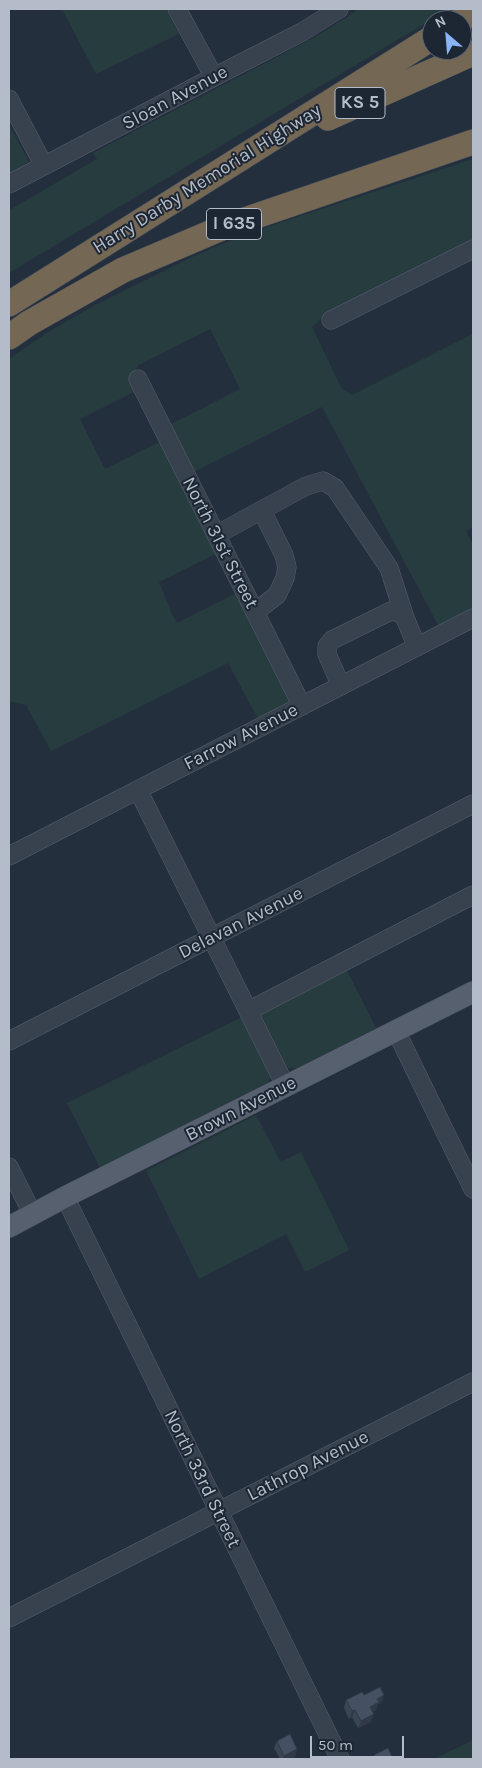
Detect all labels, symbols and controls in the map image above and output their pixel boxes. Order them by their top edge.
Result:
north arrow [422,10,472,60]
text: N [432,12,449,32]
street label: Sloan Avenue [118,61,232,135]
road number: KS 5 [335,88,385,119]
street label: Harry Darby Memorial Highway [89,99,325,259]
road number: I 635 [206,208,262,240]
street label: North 31st Street [177,473,263,613]
street label: Farrow Avenue [180,698,302,776]
street label: Delavan Avenue [175,882,307,964]
street label: Brown Avenue [182,1071,300,1147]
street label: North 33rd Street [159,1406,245,1552]
street label: Lathrop Avenue [243,1426,373,1506]
scale bar [312,1726,406,1758]
text: 50 m [318,1736,353,1754]

